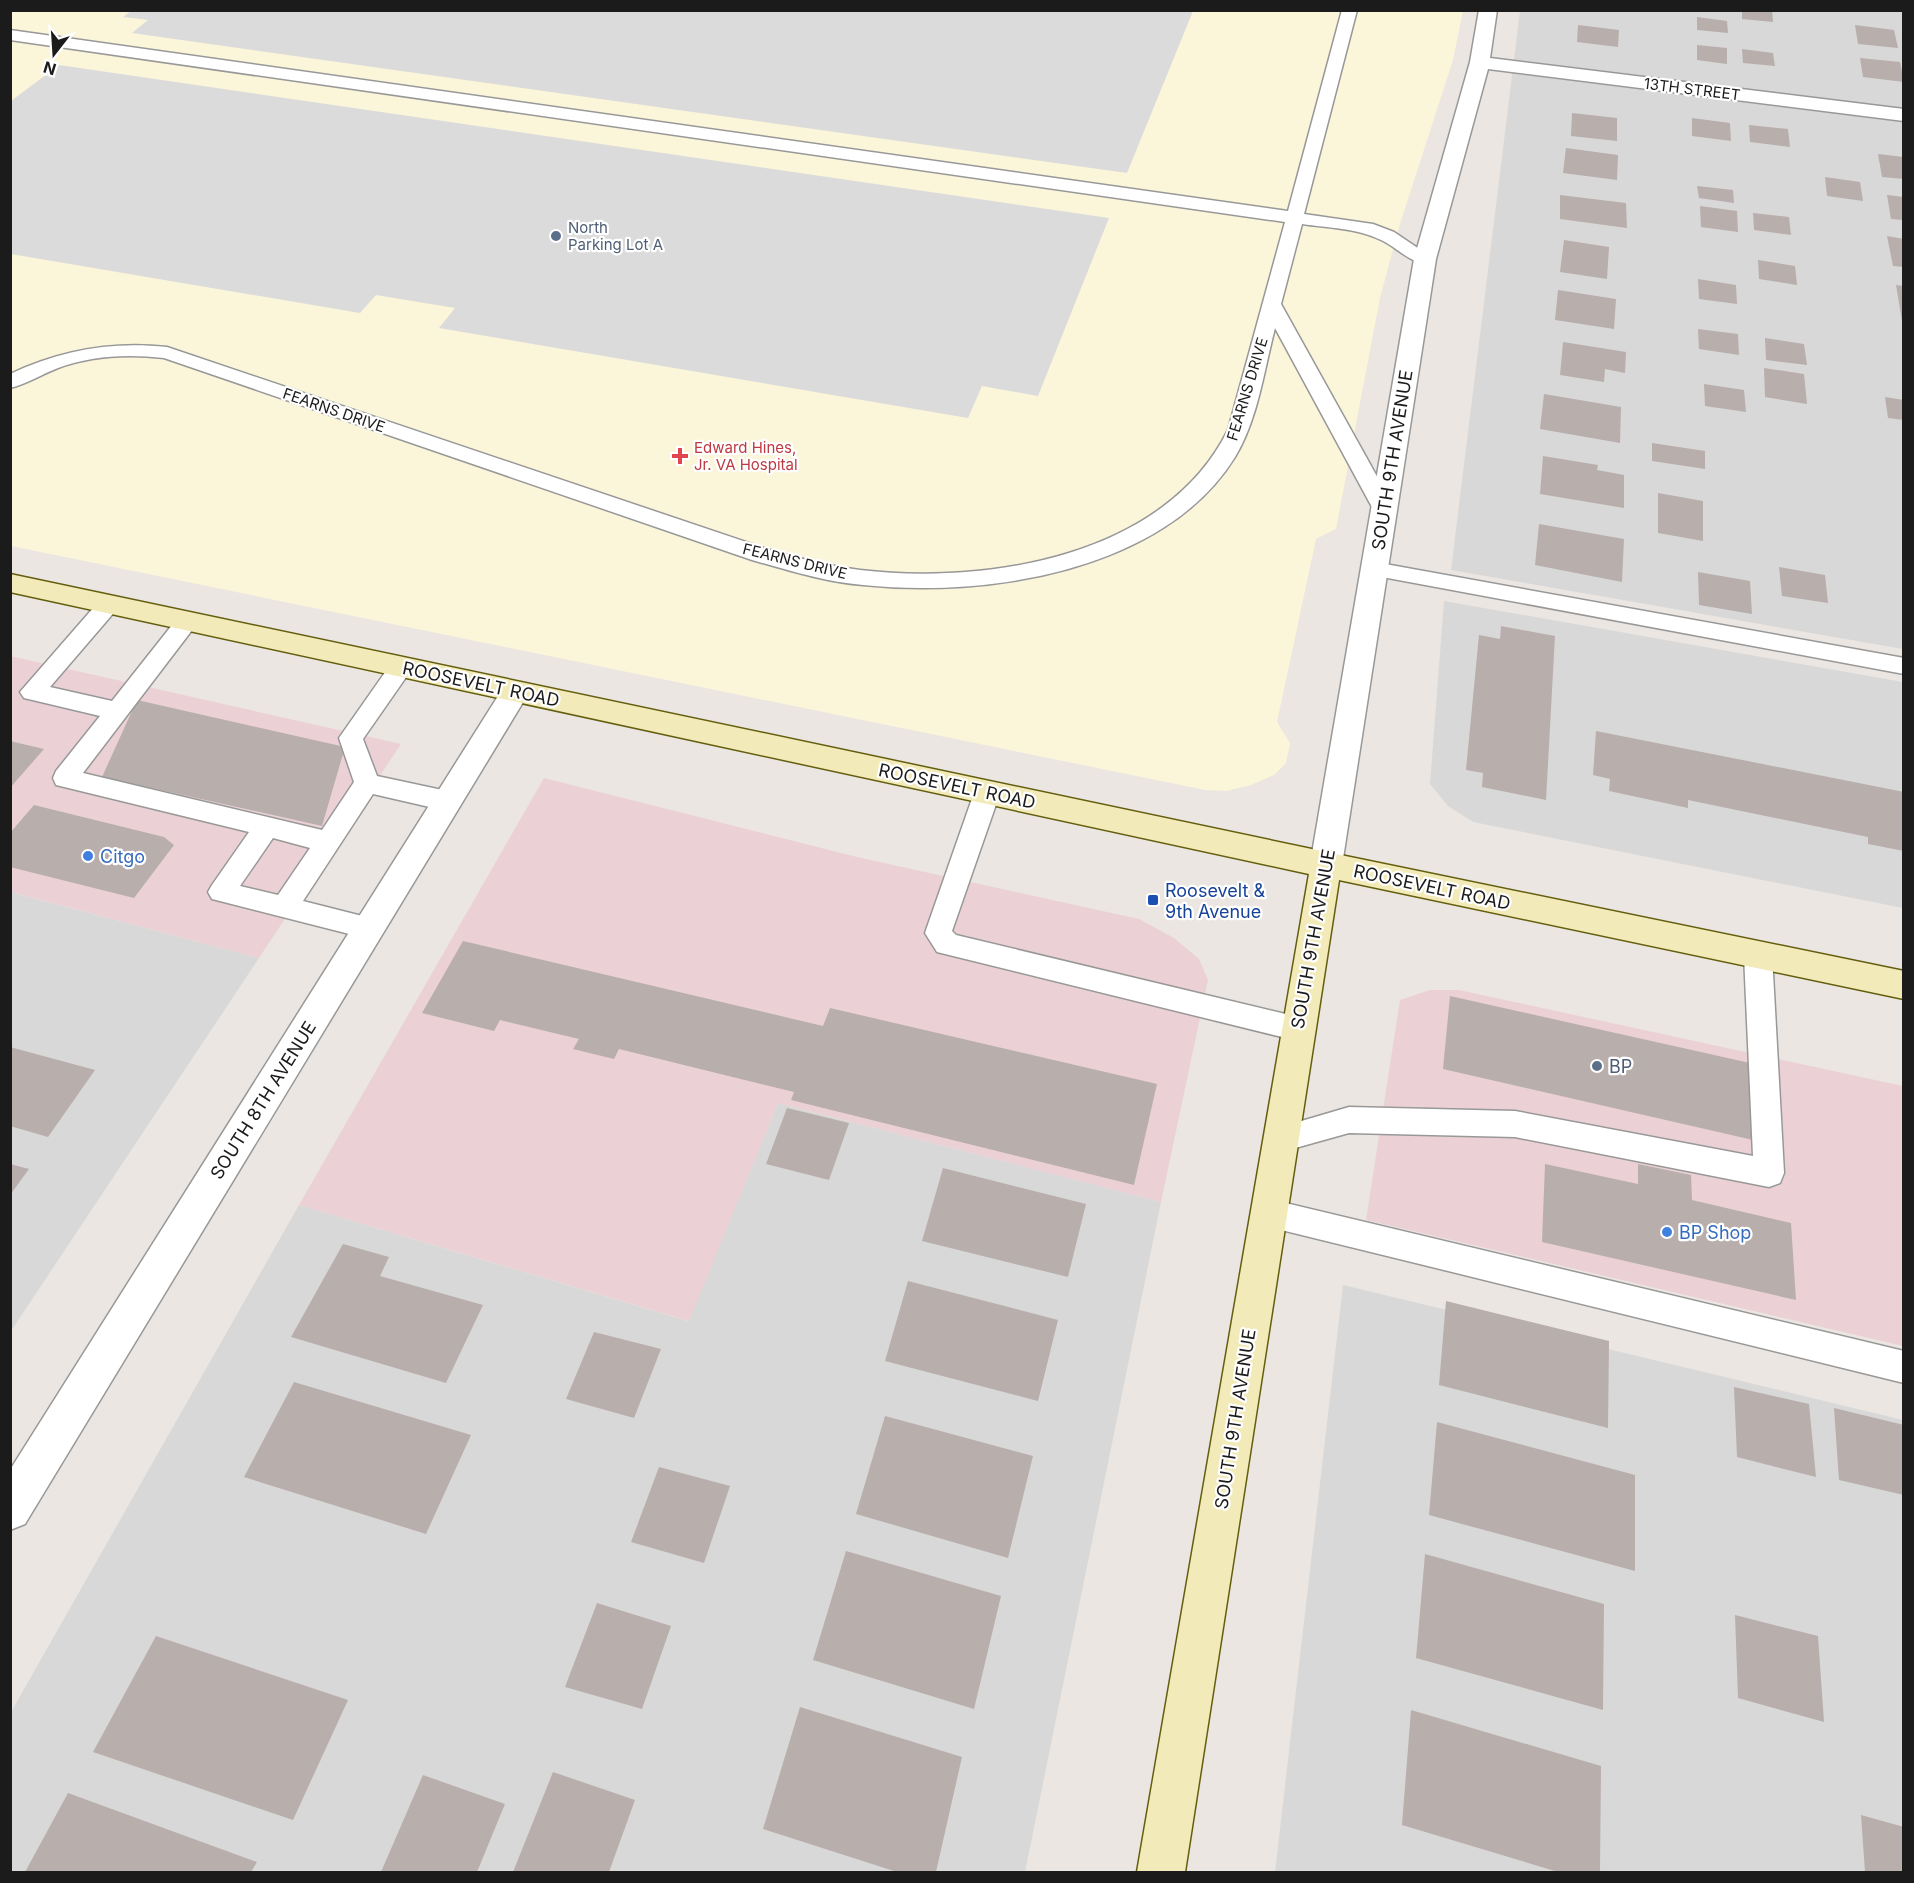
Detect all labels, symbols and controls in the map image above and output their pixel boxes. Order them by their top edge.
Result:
north arrow [24,24,84,84]
text: N [41,57,58,80]
street label: 13TH STREET [1643,74,1741,104]
place label: North Parking Lot A [568,218,663,254]
marker: North Parking Lot A [549,229,563,243]
street label: FEARNS DRIVE [1222,335,1272,443]
street label: SOUTH 9TH AVENUE [1367,368,1417,552]
street label: FEARNS DRIVE [280,384,388,436]
place label: Edward Hines, Jr. VA Hospital [694,438,798,474]
marker: Edward Hines, Jr. VA Hospital [671,447,689,465]
street label: FEARNS DRIVE [741,539,849,583]
street label: ROOSEVELT ROAD [401,657,561,711]
street label: ROOSEVELT ROAD [877,759,1037,813]
place label: Citgo [100,846,145,867]
street label: SOUTH 9TH AVENUE [1287,847,1339,1031]
marker: Citgo [81,849,95,863]
street label: ROOSEVELT ROAD [1352,860,1512,914]
place label: Roosevelt & 9th Avenue [1165,880,1265,922]
marker: Roosevelt & 9th Avenue [1146,893,1160,907]
street label: SOUTH 8TH AVENUE [206,1017,320,1183]
place label: BP [1609,1056,1632,1077]
marker: BP [1590,1059,1604,1073]
place label: BP Shop [1679,1222,1751,1243]
marker: BP Shop [1660,1225,1674,1239]
street label: SOUTH 9TH AVENUE [1210,1327,1260,1511]

